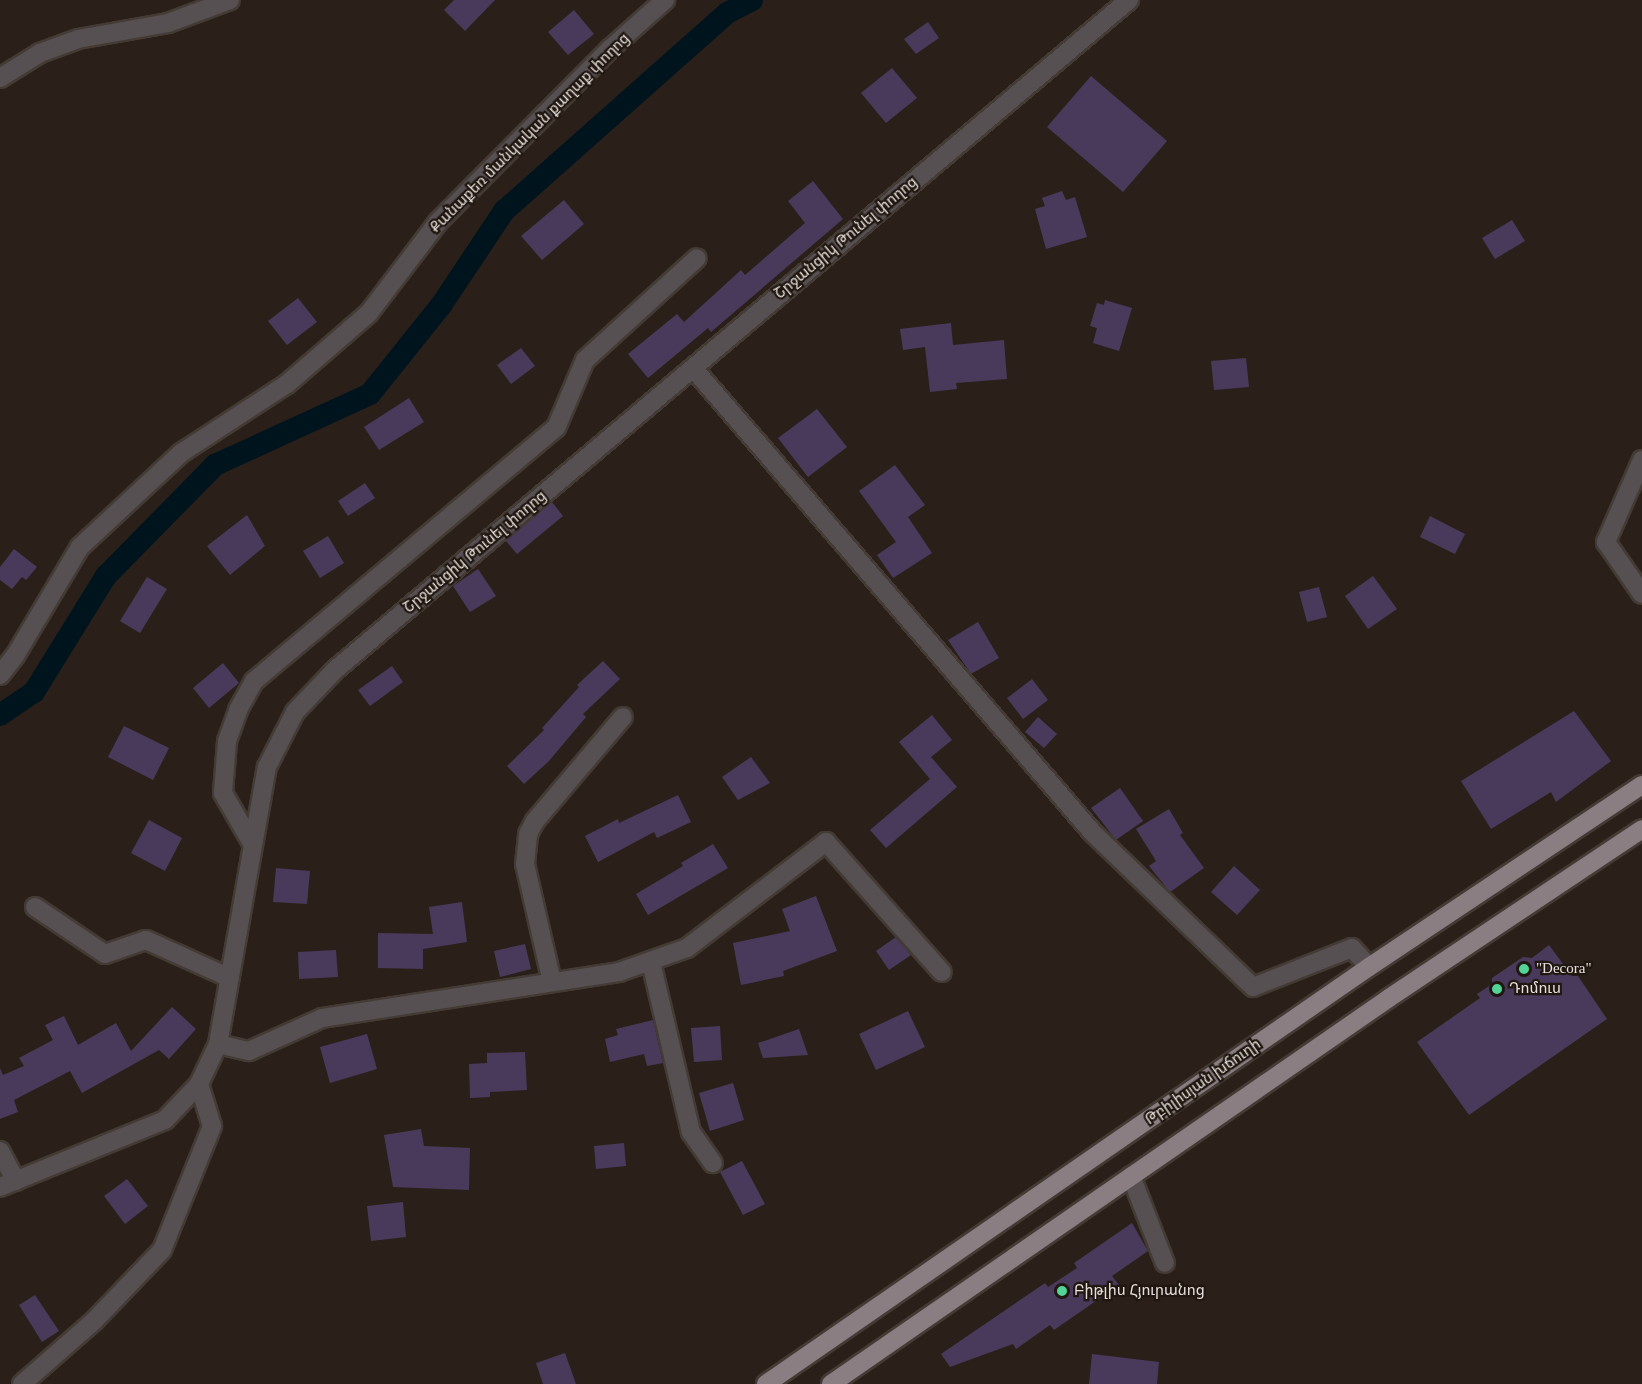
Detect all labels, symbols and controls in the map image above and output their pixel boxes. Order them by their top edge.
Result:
street label: Քանաքեռ մանկական քաղաք փողոց [427,30,633,236]
street label: Շրջանցիկ Թունել փողոց [771,173,921,303]
street label: Շրջանցիկ Թունել փողոց [400,487,550,617]
place label: "Decora" [1536,960,1592,978]
marker: "Decora" [1517,962,1531,976]
place label: Դոմուս [1509,980,1561,998]
marker: Դոմուս [1490,982,1504,996]
street label: Թբիլիսյան խճուղի [1142,1035,1264,1129]
place label: Բիթլիս Հյուրանոց [1074,1282,1205,1300]
marker: Բիթլիս Հյուրանոց [1055,1284,1069,1298]

